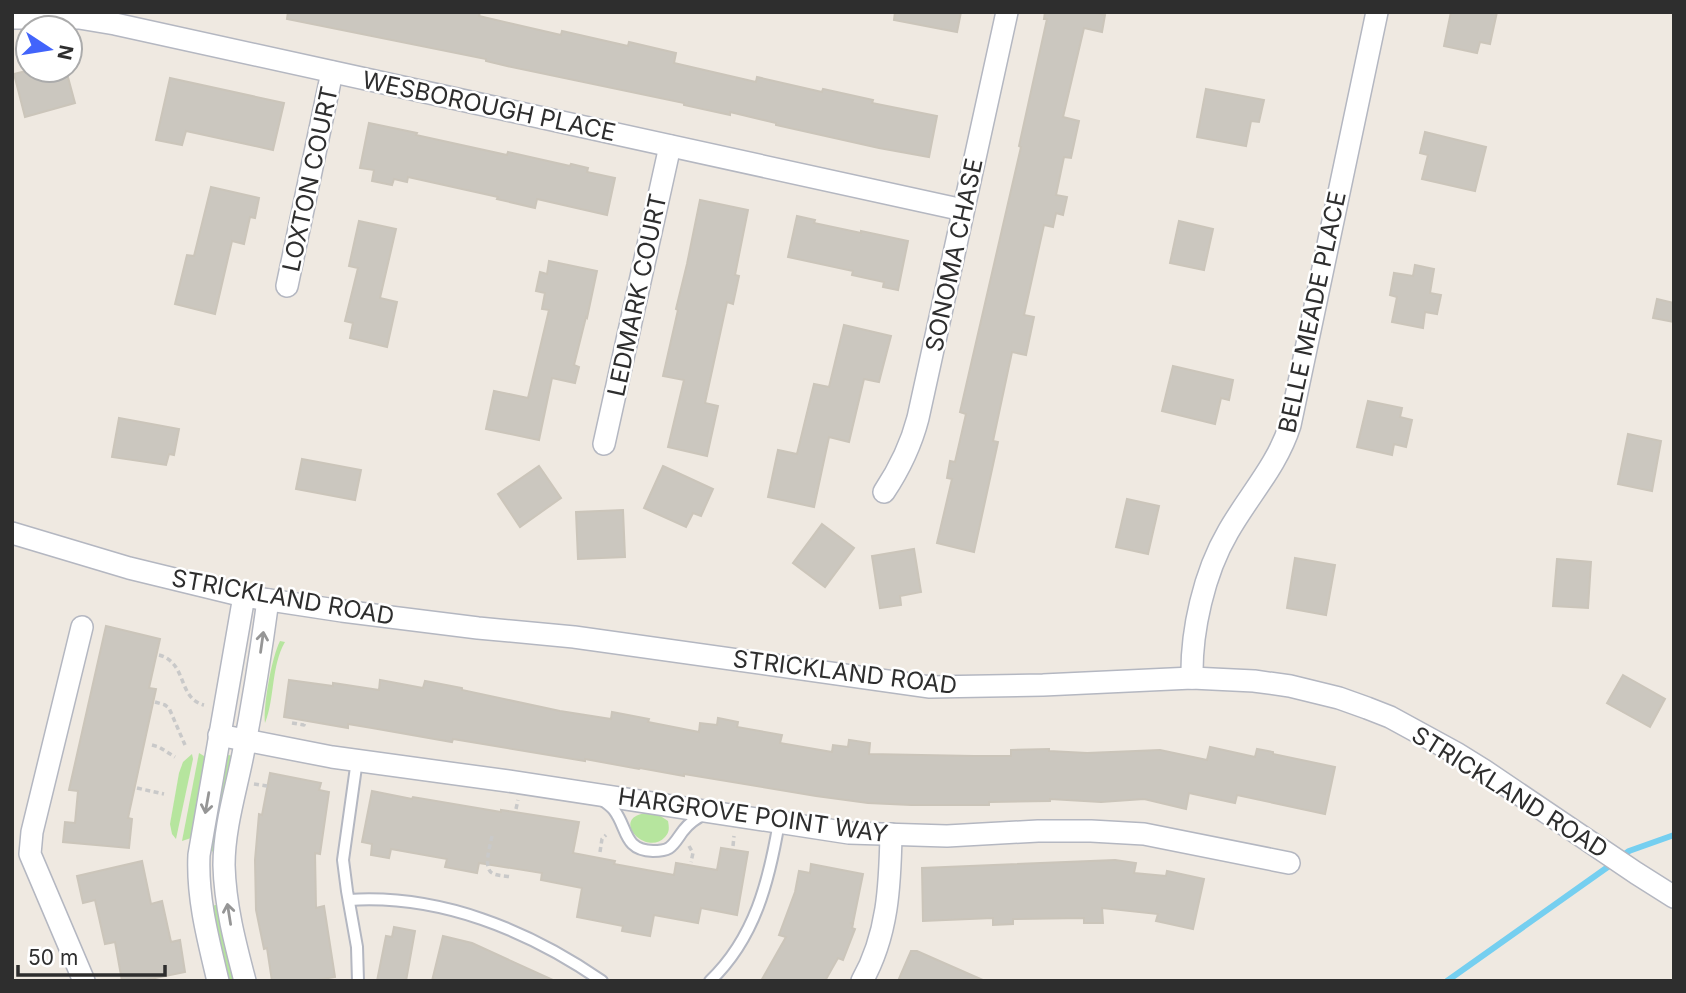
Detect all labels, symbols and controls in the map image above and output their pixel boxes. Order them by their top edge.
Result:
north arrow [14,14,84,84]
text: N [52,43,78,62]
street label: WESBOROUGH PLACE [360,65,618,147]
street label: LOXTON COURT [276,84,344,274]
street label: SONOMA CHASE [919,156,989,354]
street label: BELLE MEADE PLACE [1272,189,1352,435]
street label: LEDMARK COURT [601,191,673,399]
street label: STRICKLAND ROAD [169,563,397,631]
one-way arrow [256,631,269,654]
street label: STRICKLAND ROAD [731,644,959,700]
street label: STRICKLAND ROAD [1407,720,1613,864]
street label: HARGROVE POINT WAY [616,782,890,848]
one-way arrow [200,791,213,814]
one-way arrow [222,904,235,926]
scale bar [18,934,164,978]
text: 50 m [28,945,78,970]

